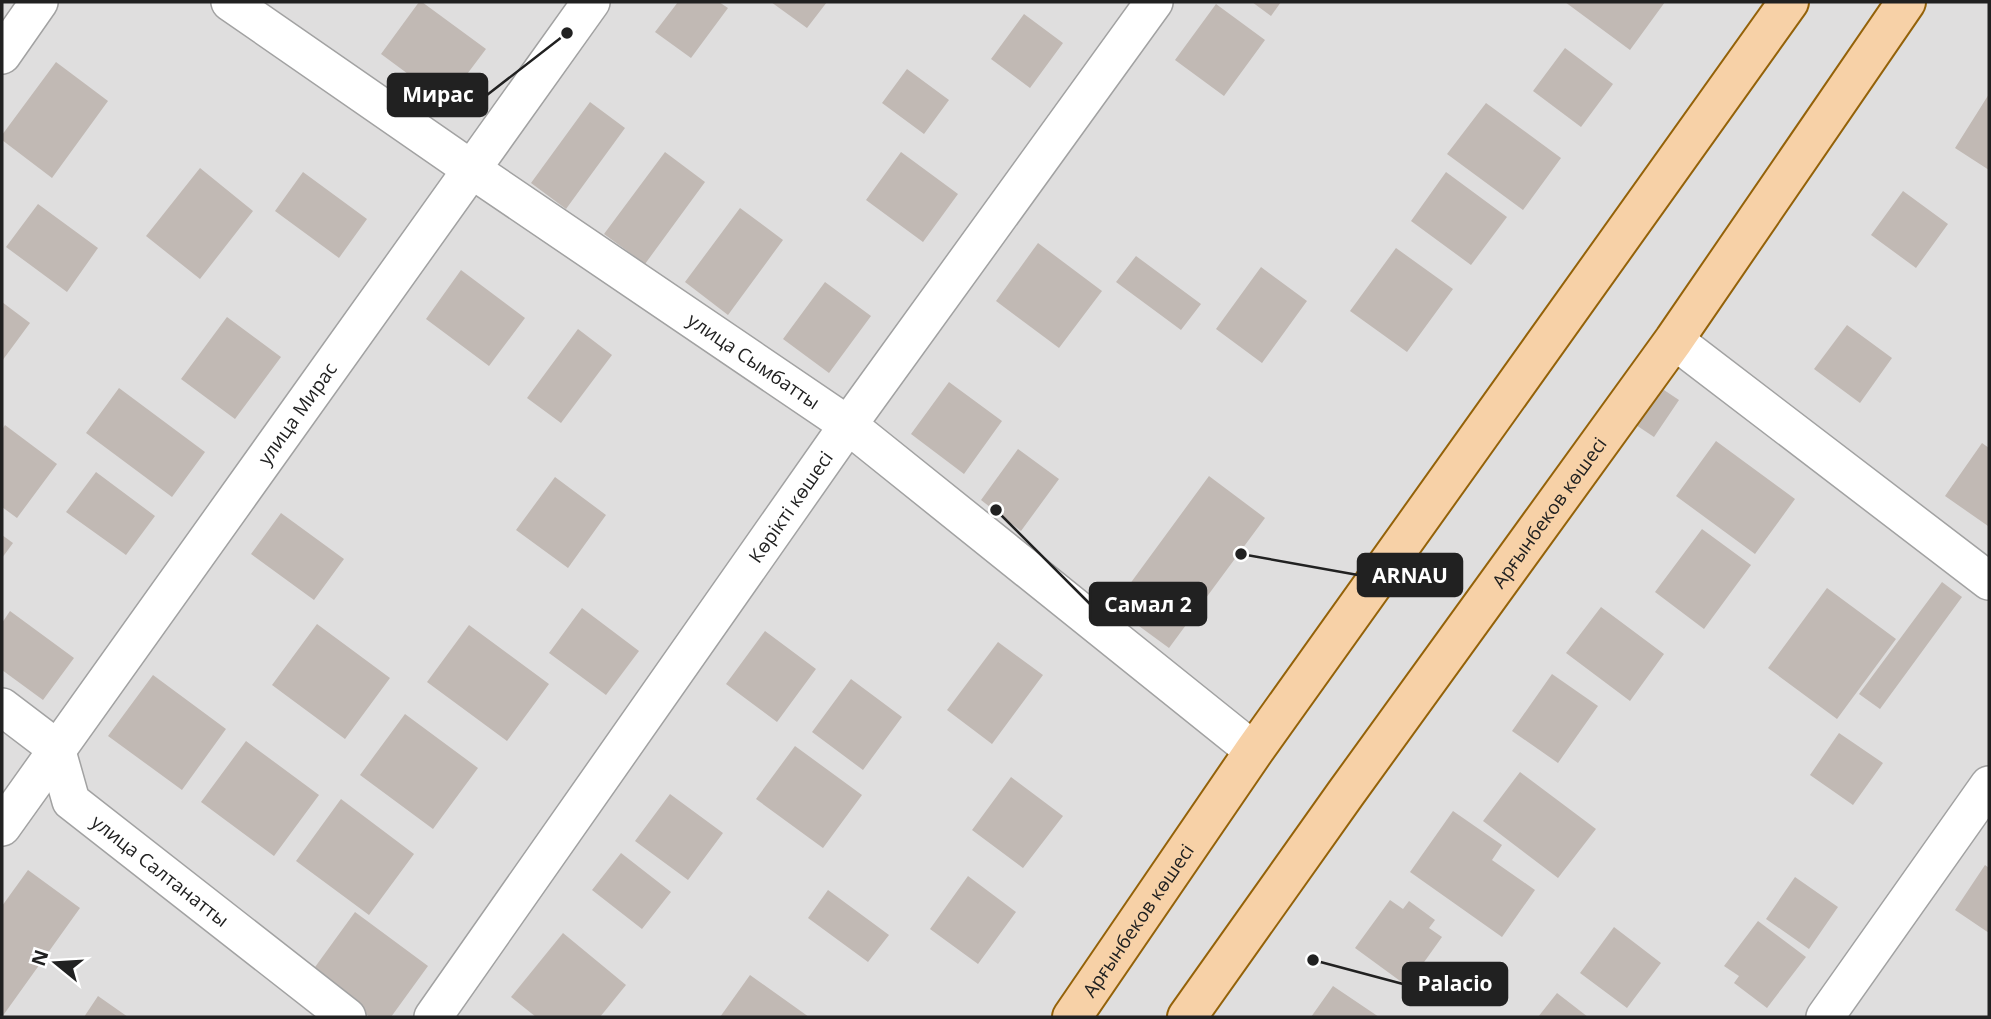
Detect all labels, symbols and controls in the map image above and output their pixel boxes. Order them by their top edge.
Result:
callout: Мирас [388,74,487,116]
text: Мирас [402,80,474,108]
street label: улица Сымбатты [682,307,825,415]
street label: улица Мирас [252,357,343,470]
street label: Арғынбеков көшесі [1486,432,1613,593]
street label: Көрікті көшесі [742,446,839,568]
callout: ARNAU [1358,554,1462,596]
text: ARNAU [1372,561,1448,589]
callout: Самал 2 [1090,583,1206,625]
text: Самал 2 [1104,590,1192,618]
street label: улица Салтанатты [86,809,234,933]
street label: Арғынбеков көшесі [1076,839,1200,1002]
north arrow [21,928,91,998]
text: N [25,946,55,969]
callout: Palacio [1403,963,1507,1005]
text: Palacio [1417,969,1493,997]

